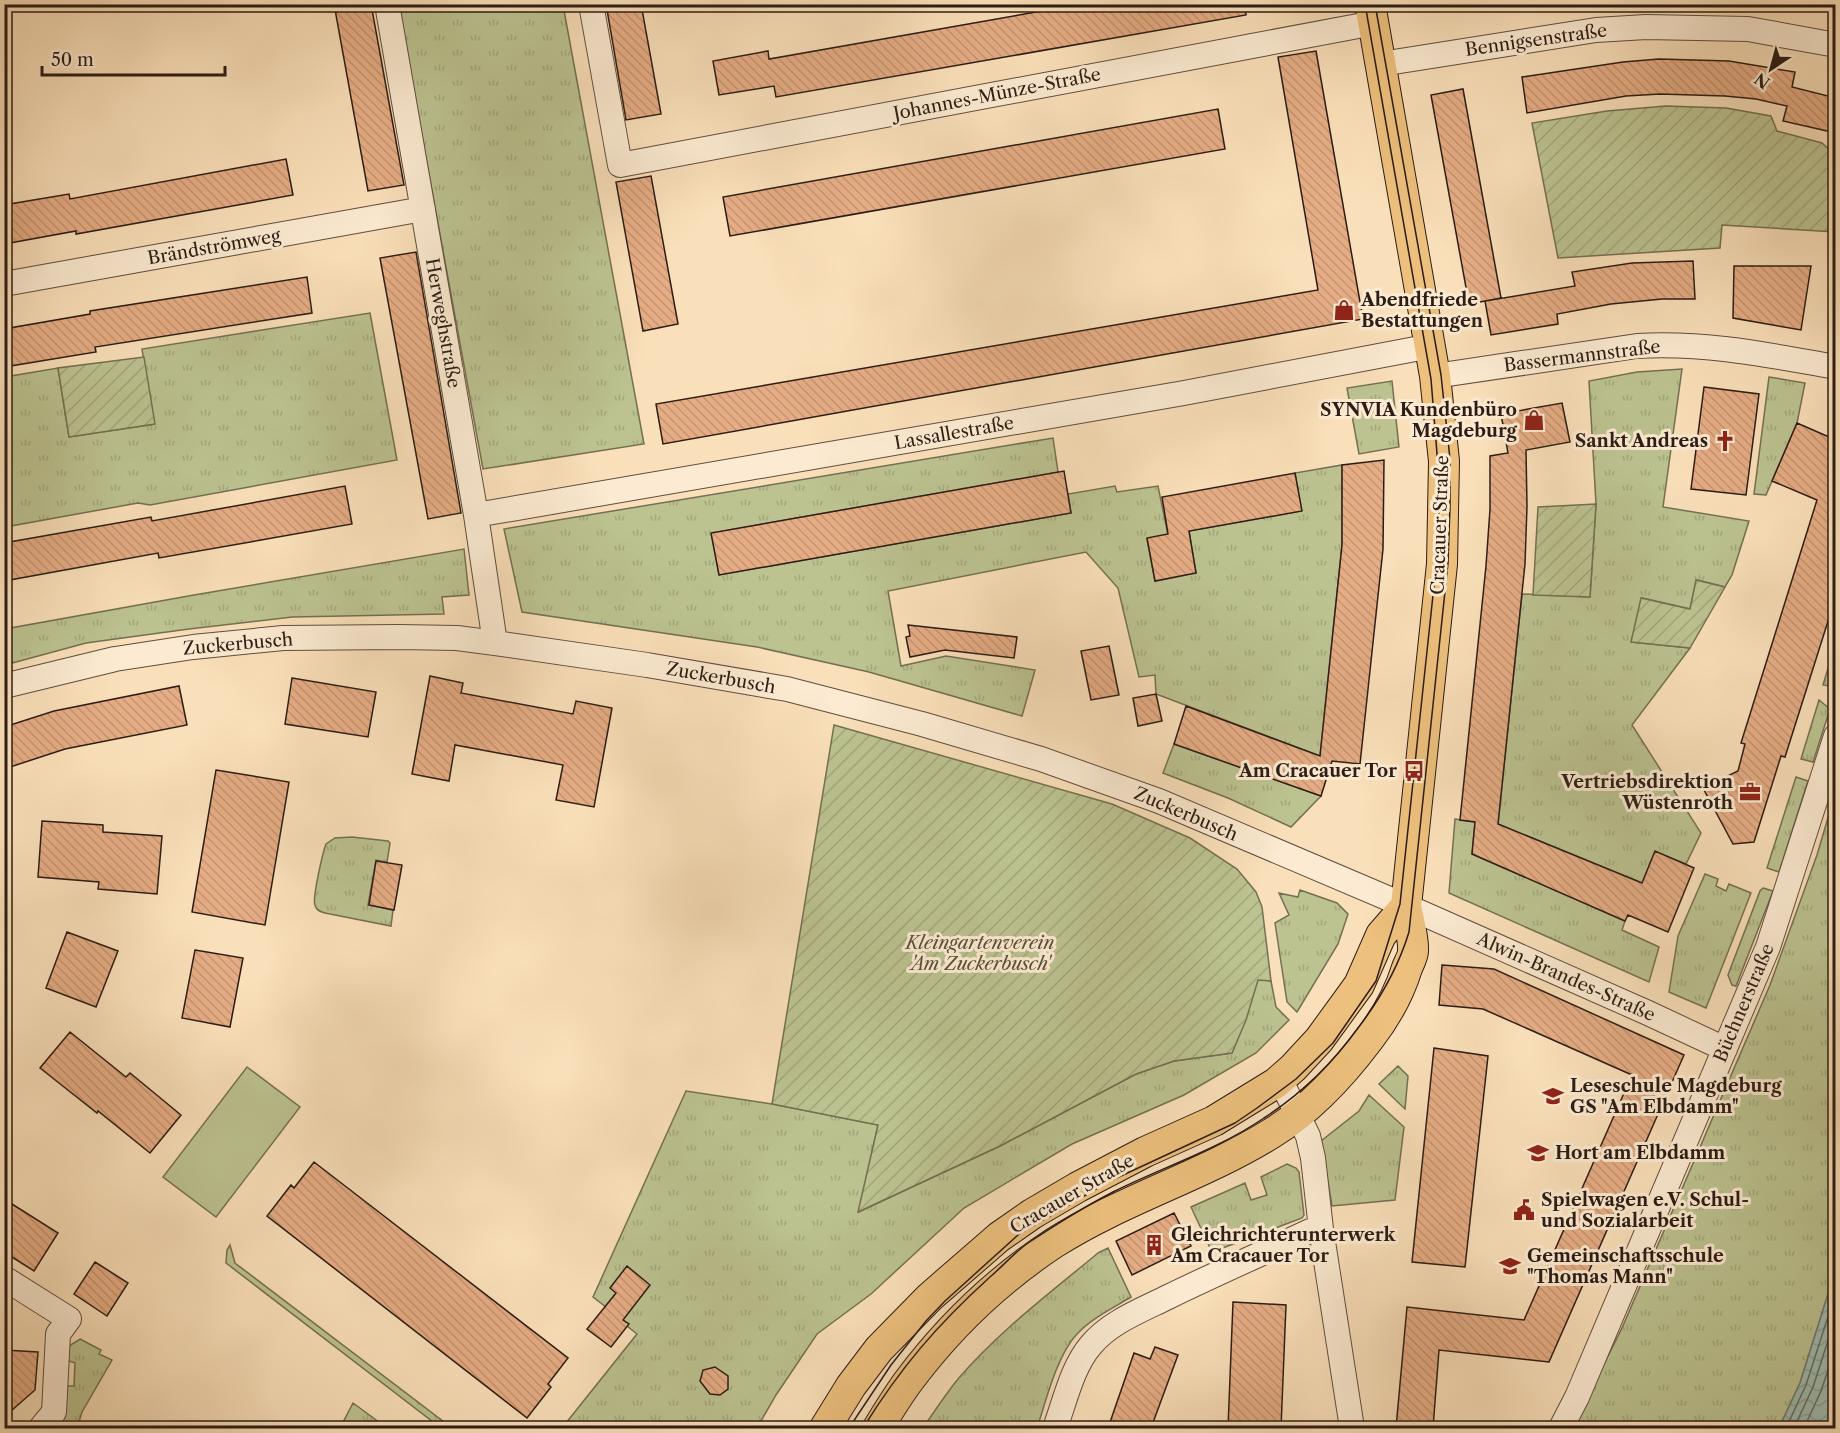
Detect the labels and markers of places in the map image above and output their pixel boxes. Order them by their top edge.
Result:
place label: Abendfriede Bestattungen [1360,289,1484,332]
shop icon: Abendfriede Bestattungen [1332,298,1356,322]
place label: SYNVIA Kundenbüro Magdeburg [1320,399,1518,442]
shop icon: SYNVIA Kundenbüro Magdeburg [1522,408,1546,432]
church icon: Sankt Andreas [1713,429,1737,453]
place label: Sankt Andreas [1575,430,1708,452]
bus stop icon: Am Cracauer Tor [1402,759,1426,783]
place label: Am Cracauer Tor [1238,760,1397,782]
place label: Vertriebsdirektion Wüstenroth [1560,771,1734,814]
office icon: Vertriebsdirektion Wüstenroth [1738,780,1762,804]
place label: Leseschule Magdeburg GS "Am Elbdamm" [1570,1075,1782,1118]
school or university icon: Leseschule Magdeburg GS "Am Elbdamm" [1541,1084,1565,1108]
school or university icon: Hort am Elbdamm [1526,1141,1550,1165]
place label: Hort am Elbdamm [1555,1142,1725,1164]
place label: Spielwagen e.V. Schul- und Sozialarbeit [1541,1189,1749,1232]
public building icon: Spielwagen e.V. Schul- und Sozialarbeit [1512,1198,1536,1222]
place label: Gleichrichterunterwerk Am Cracauer Tor [1170,1224,1396,1267]
building icon: Gleichrichterunterwerk Am Cracauer Tor [1142,1233,1166,1257]
place label: Gemeinschaftsschule "Thomas Mann" [1527,1245,1724,1288]
school or university icon: Gemeinschaftsschule "Thomas Mann" [1498,1254,1522,1278]

